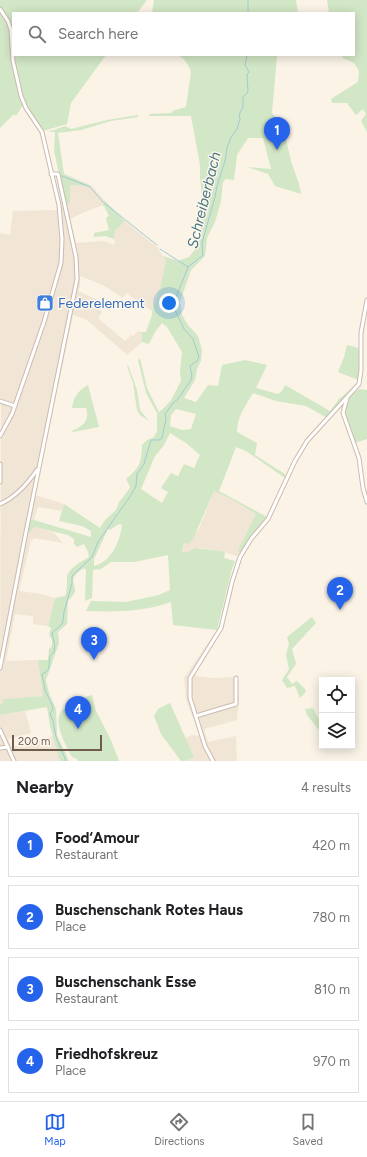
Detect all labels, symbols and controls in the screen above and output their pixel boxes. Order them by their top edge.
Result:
search box [12,12,355,56]
icon: search [26,23,48,45]
text: Search here [58,25,138,43]
pin: 1 [264,117,290,150]
water label: Schreiberbach [183,150,225,250]
shop icon: Federelement [35,293,55,313]
your location [159,293,179,313]
place label: Federelement [58,295,145,312]
pin: 2 [327,577,353,610]
pin: 3 [81,627,107,660]
map controls [319,677,355,749]
button: locate [319,677,355,713]
pin: 4 [65,696,91,729]
button: layers [319,713,355,749]
scale bar [12,733,102,752]
text: 200 m [18,735,50,748]
text: Nearby [16,777,74,797]
text: 4 results [301,780,351,795]
text: Food‘Amour [55,829,140,847]
text: 1 [27,838,33,853]
text: 420 m [312,838,350,853]
text: Restaurant [55,847,118,862]
text: Buschenschank Rotes Haus [55,901,243,919]
text: 2 [26,910,34,925]
text: 780 m [312,910,350,925]
text: Place [55,919,86,934]
text: Buschenschank Esse [55,973,196,991]
text: 3 [26,982,34,997]
text: 810 m [314,982,350,997]
text: Restaurant [55,991,118,1006]
text: Friedhofskreuz [55,1045,158,1063]
text: 4 [26,1054,34,1069]
text: 970 m [313,1054,350,1069]
text: Place [55,1063,86,1078]
tab: Map [44,1111,66,1148]
tab: Directions [154,1111,204,1148]
tab: Saved [293,1111,323,1148]

